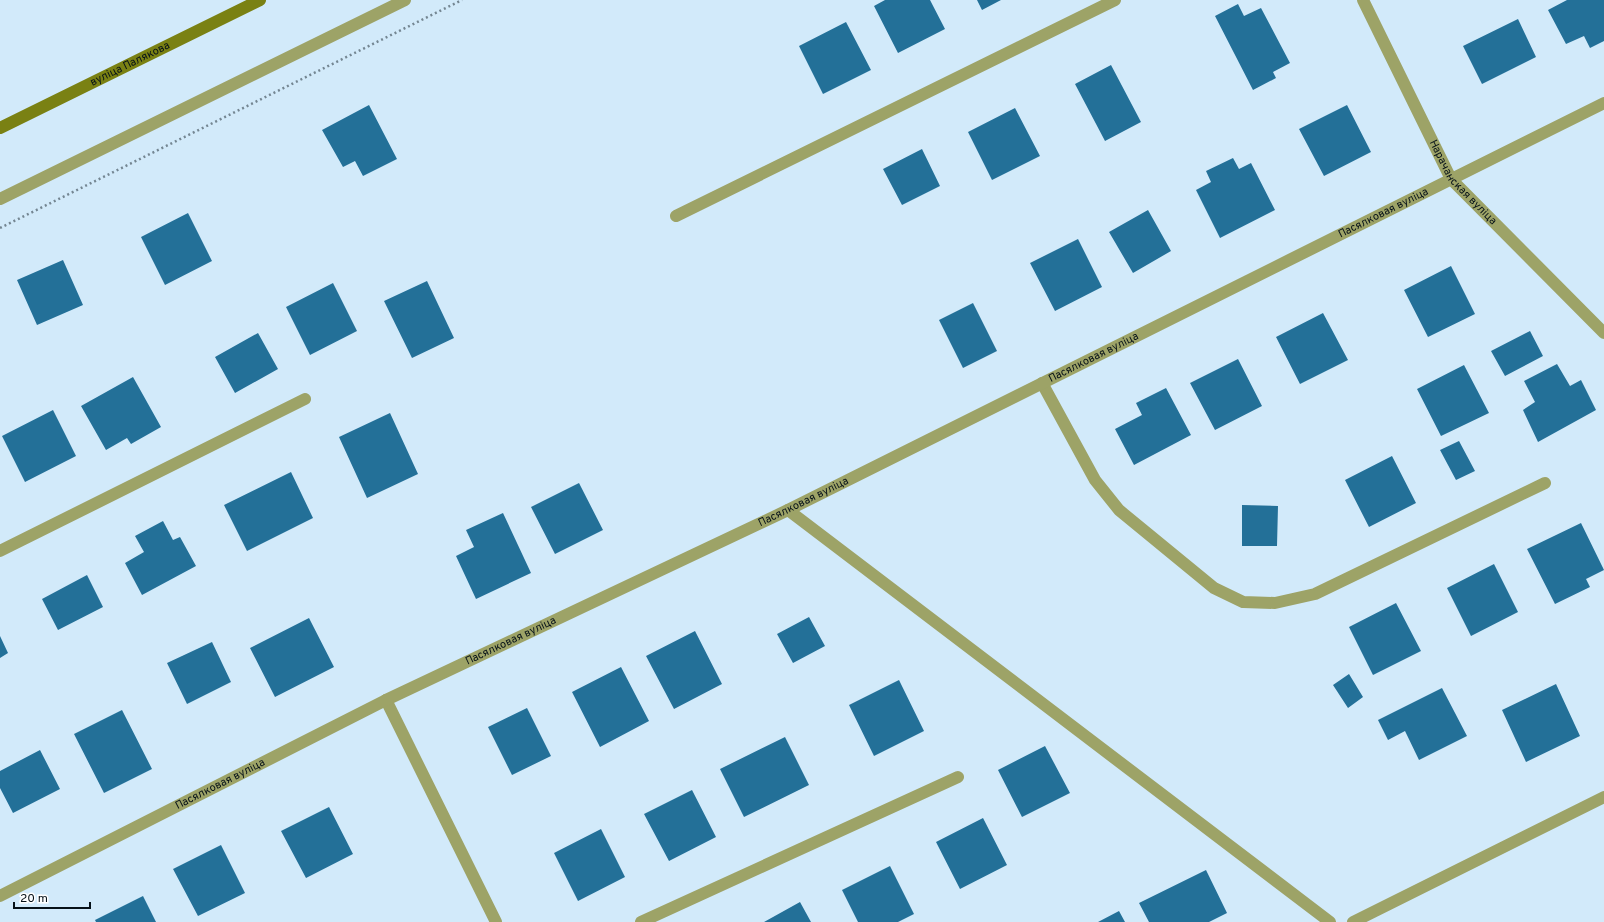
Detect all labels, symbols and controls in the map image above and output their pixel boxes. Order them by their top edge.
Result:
street label: вуліца Палякова [88,38,172,89]
street label: Нарачанская вуліца [1426,137,1500,228]
street label: Пасялковая вуліца [1336,185,1431,241]
street label: Пасялковая вуліца [1046,329,1141,386]
street label: Пасялковая вуліца [756,474,851,530]
street label: Пасялковая вуліца [463,613,559,668]
street label: Пасялковая вуліца [173,755,268,813]
scale bar [14,884,90,910]
text: 20 m [20,891,48,907]

